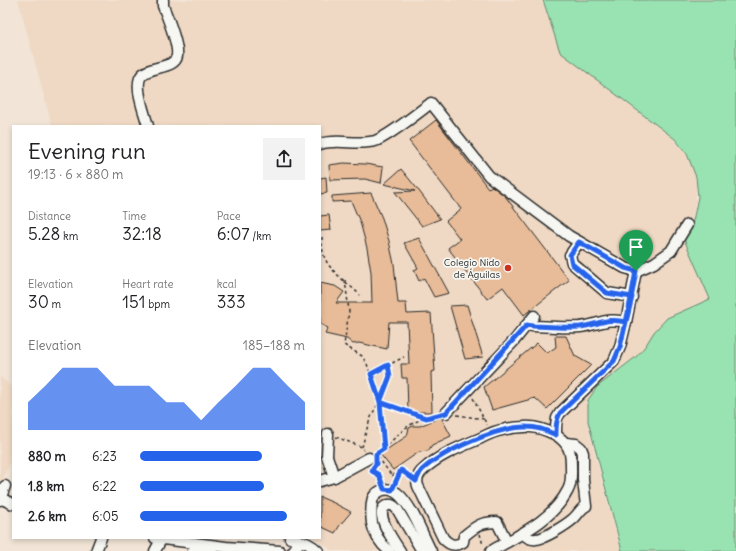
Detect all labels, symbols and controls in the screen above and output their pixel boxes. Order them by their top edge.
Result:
text: Evening run [28,137,146,165]
button: share [263,138,305,180]
text: 19:13 · 6 × 880 m [28,166,123,183]
text: Distance [28,209,71,223]
text: Time [122,209,146,223]
text: Pace [217,209,241,223]
text: 5.28 [28,223,60,245]
text: 32:18 [122,223,162,245]
text: 6:07 [217,223,250,245]
text: km [60,229,78,243]
text: /km [250,229,271,243]
pin [619,230,653,271]
icon: arrive [625,236,647,258]
place label: Colegio Nido de Águilas [444,256,500,281]
marker: Colegio Nido de Águilas [503,263,513,273]
text: Elevation [28,277,73,291]
text: Heart rate [122,277,173,291]
text: kcal [217,277,236,291]
text: 30 [28,291,49,313]
text: 151 [122,291,146,313]
text: 333 [217,291,246,313]
text: m [49,297,61,311]
text: bpm [146,297,170,311]
text: Elevation [28,337,81,354]
text: 185–188 m [243,337,305,354]
text: 880 m [28,448,66,465]
text: 6:23 [92,448,117,465]
text: 1.8 km [28,478,64,495]
text: 6:22 [92,478,117,495]
text: 2.6 km [28,508,66,525]
text: 6:05 [92,508,118,525]

